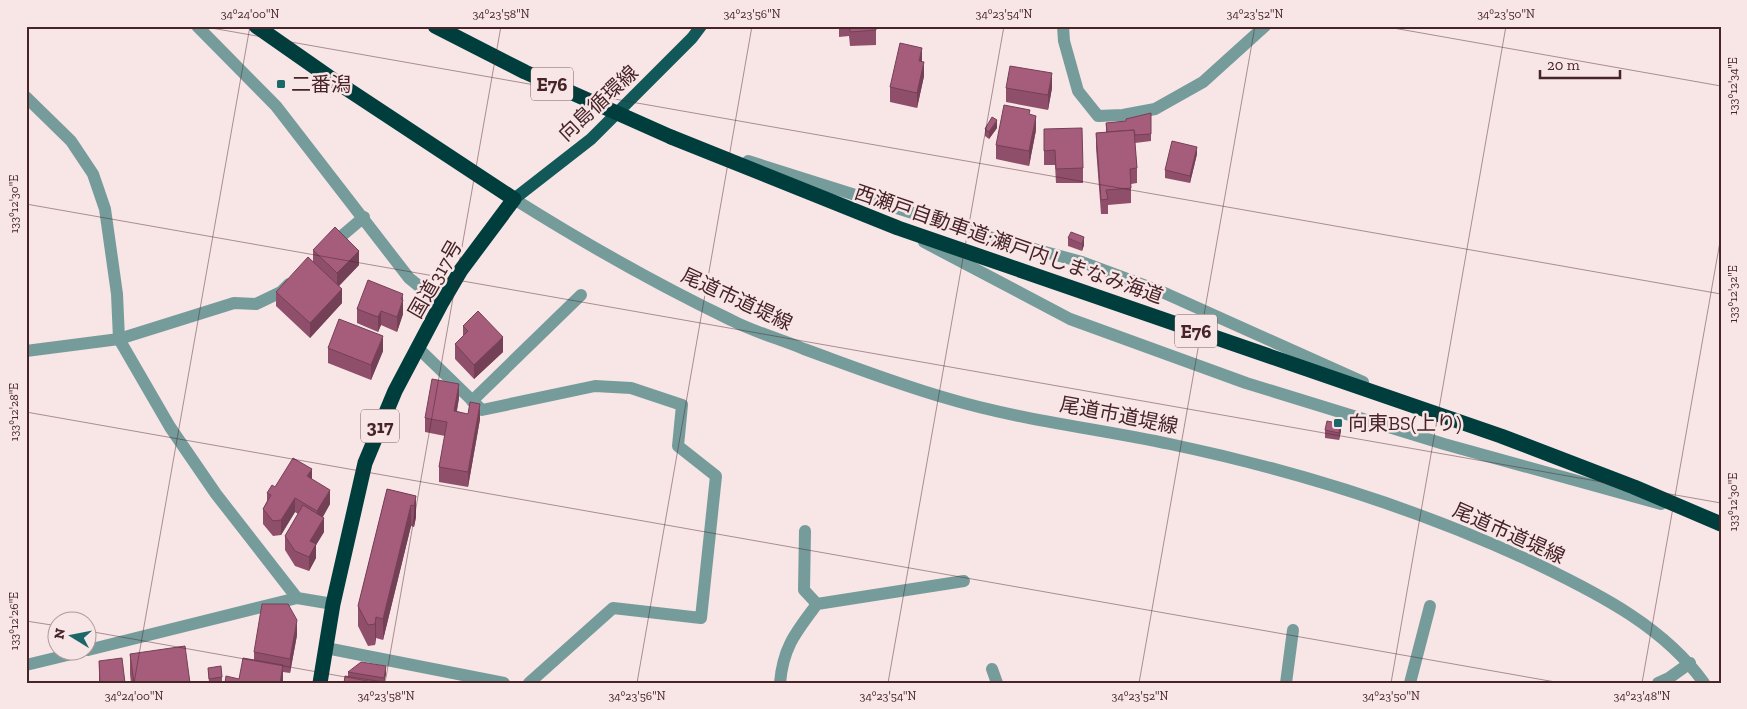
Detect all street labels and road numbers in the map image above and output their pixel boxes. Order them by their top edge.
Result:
street label: 向島循環線 [553,60,643,146]
road number: E76 [531,68,573,100]
street label: 西瀬戸自動車道;瀬戸内しまなみ海道 [852,180,1166,308]
street label: 国道317号 [403,236,467,322]
street label: 尾道市道堤線 [678,263,796,335]
road number: E76 [1175,314,1217,348]
street label: 尾道市道堤線 [1058,392,1180,438]
road number: 317 [361,410,399,442]
street label: 尾道市道堤線 [1449,498,1569,568]

